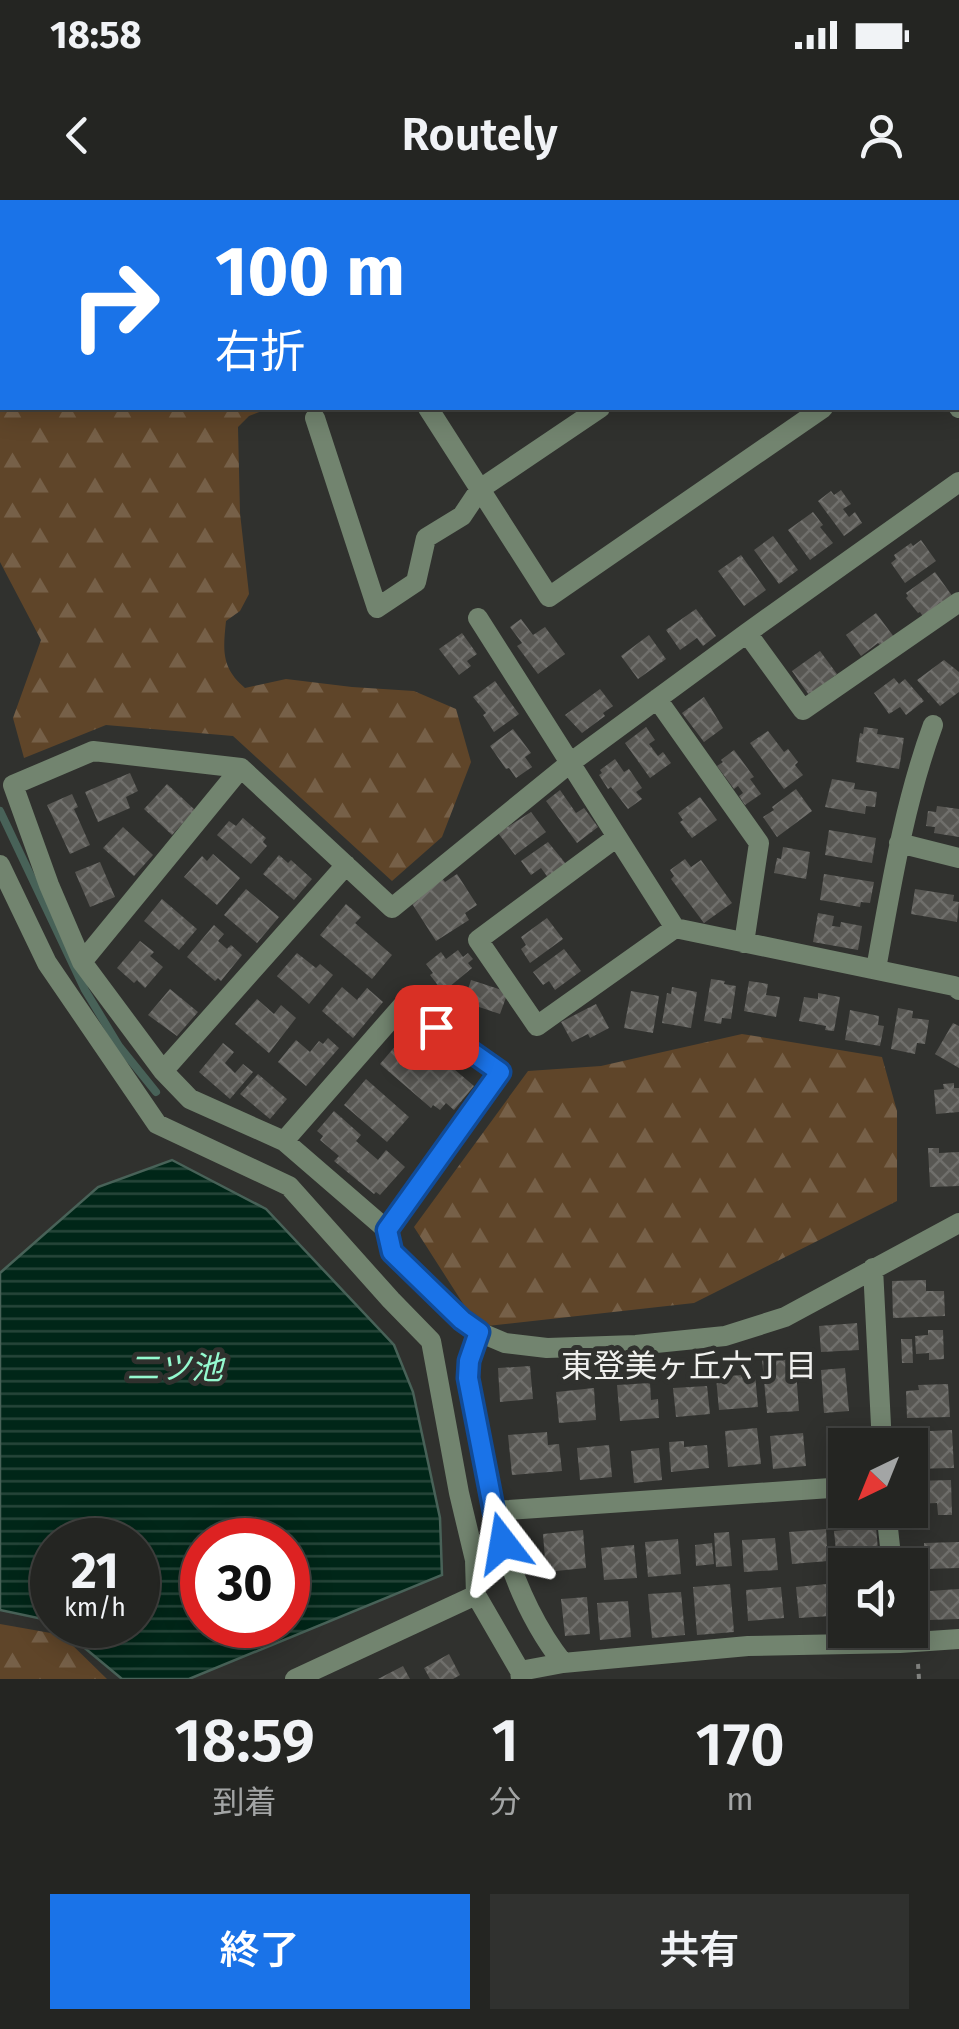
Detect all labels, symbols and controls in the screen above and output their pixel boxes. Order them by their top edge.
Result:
text: 18:58 [50,12,142,58]
icon: back [50,108,105,163]
text: Routely [401,108,558,162]
icon: person [854,108,909,163]
text: 100 m [215,230,405,314]
icon: right [50,240,180,370]
text: 右折 [215,325,305,379]
pin [394,985,479,1070]
icon: arrive [409,1000,464,1055]
district label: 東登美ヶ丘六丁目 [561,1347,817,1385]
water label: 二ツ池 [127,1349,226,1387]
north arrow [828,1428,928,1528]
map controls [828,1428,928,1648]
position arrow [451,1491,555,1595]
speed limit sign: 30 [180,1518,310,1648]
text: 21 [71,1541,119,1601]
button: sound [828,1548,928,1648]
text: km/h [64,1593,126,1623]
text: 18:59 [174,1705,315,1777]
text: 1 [491,1705,519,1777]
text: 170 [695,1709,785,1781]
text: m [726,1780,754,1818]
text: 到着 [213,1783,277,1821]
text: 分 [489,1783,521,1821]
button: 終了 [50,1894,470,2009]
button: 共有 [490,1894,909,2009]

